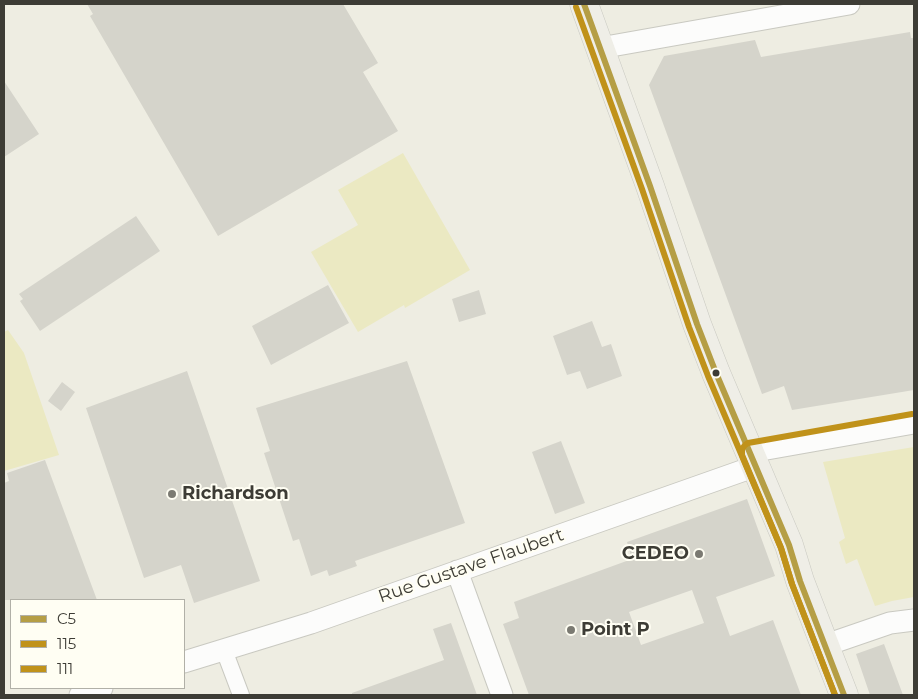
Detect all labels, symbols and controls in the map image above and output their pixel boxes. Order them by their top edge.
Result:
unlabelled marker [711,368,721,378]
place label: Richardson [182,483,289,505]
marker: Richardson [166,488,178,500]
street label: Rue Gustave Flaubert [375,524,567,608]
place label: CEDEO [622,543,689,565]
marker: CEDEO [693,548,705,560]
legend [10,599,185,689]
text: C5 [57,609,76,628]
place label: Point P [581,619,650,641]
marker: Point P [565,624,577,636]
text: 115 [57,634,76,653]
text: 111 [57,659,73,678]

